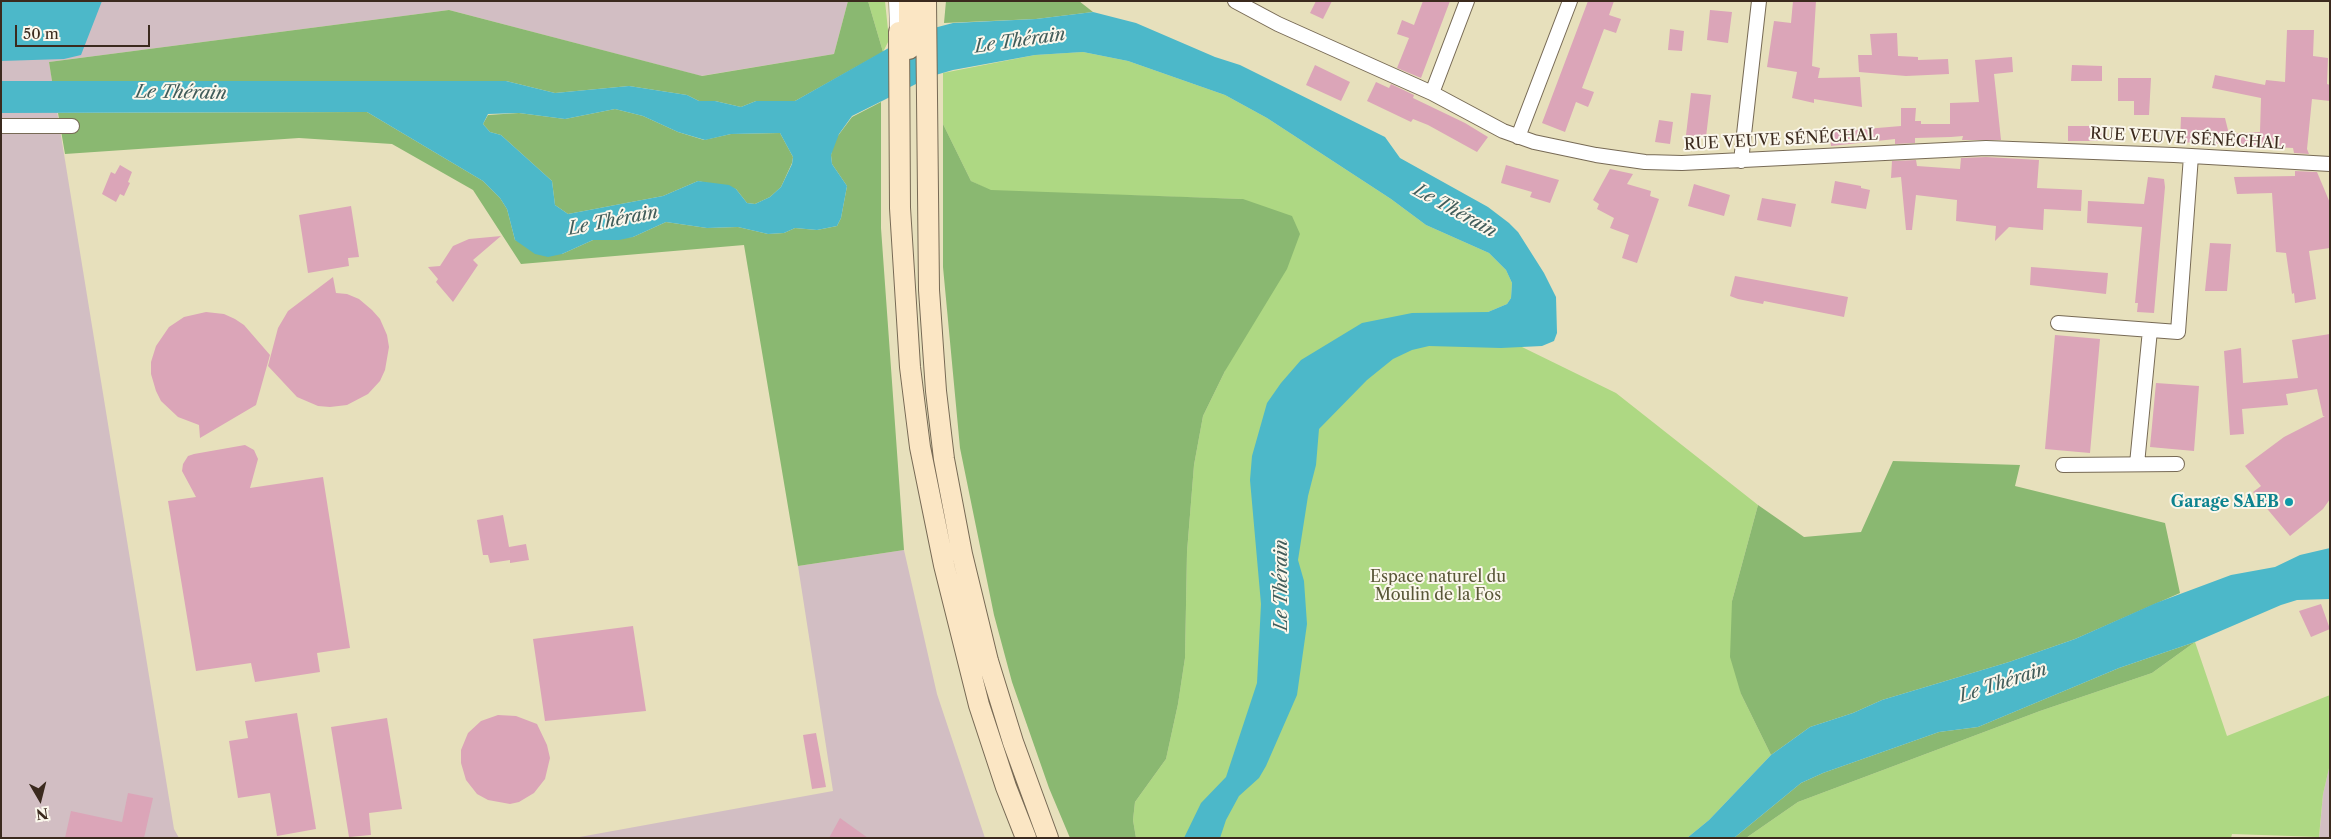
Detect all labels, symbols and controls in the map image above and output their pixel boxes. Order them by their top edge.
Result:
scale bar [18,15,152,47]
text: 50 m [23,24,59,43]
water label: Le Thérain [973,24,1067,58]
water label: Le Thérain [135,81,227,105]
street label: RUE VEUVE SÉNÉCHAL [2090,124,2284,154]
street label: RUE VEUVE SÉNÉCHAL [1684,125,1878,155]
water label: Le Thérain [1410,179,1500,243]
water label: Le Thérain [566,202,660,240]
place label: Garage SAEB [2171,492,2279,512]
marker: Garage SAEB [2283,496,2295,508]
water label: Le Thérain [1271,539,1293,631]
park label: Espace naturel du Moulin de la Fos [1370,567,1506,605]
water label: Le Thérain [1956,659,2050,707]
north arrow [15,774,65,824]
text: N [35,804,49,824]

